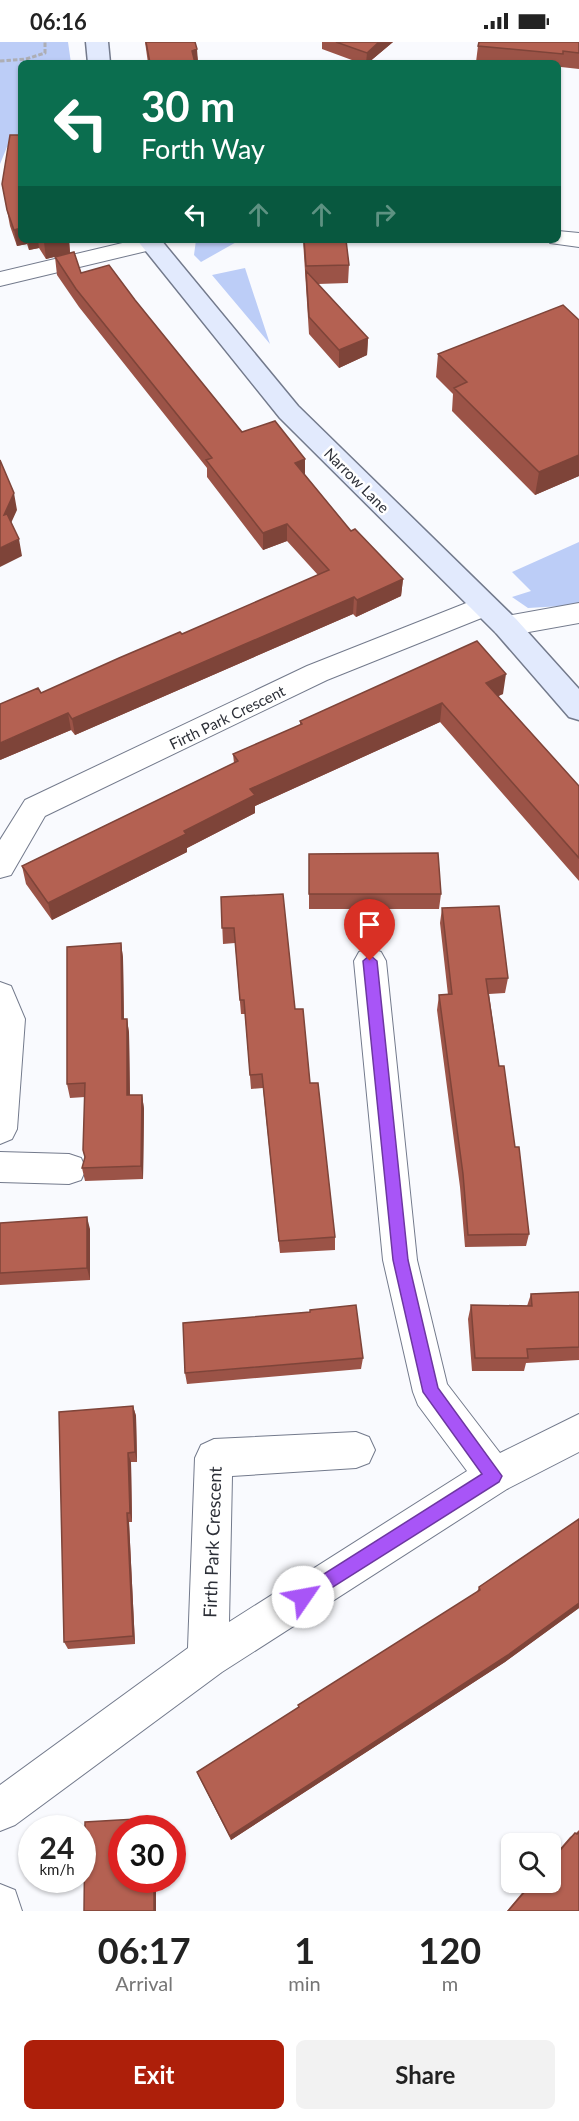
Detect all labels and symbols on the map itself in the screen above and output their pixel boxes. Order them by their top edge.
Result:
street label: Narrow Lane [321,444,393,516]
street label: Firth Park Crescent [166,681,288,753]
pin [344,899,395,961]
street label: Firth Park Crescent [198,1465,226,1618]
position arrow [271,1565,335,1629]
speed limit sign: 30 [108,1815,186,1893]

